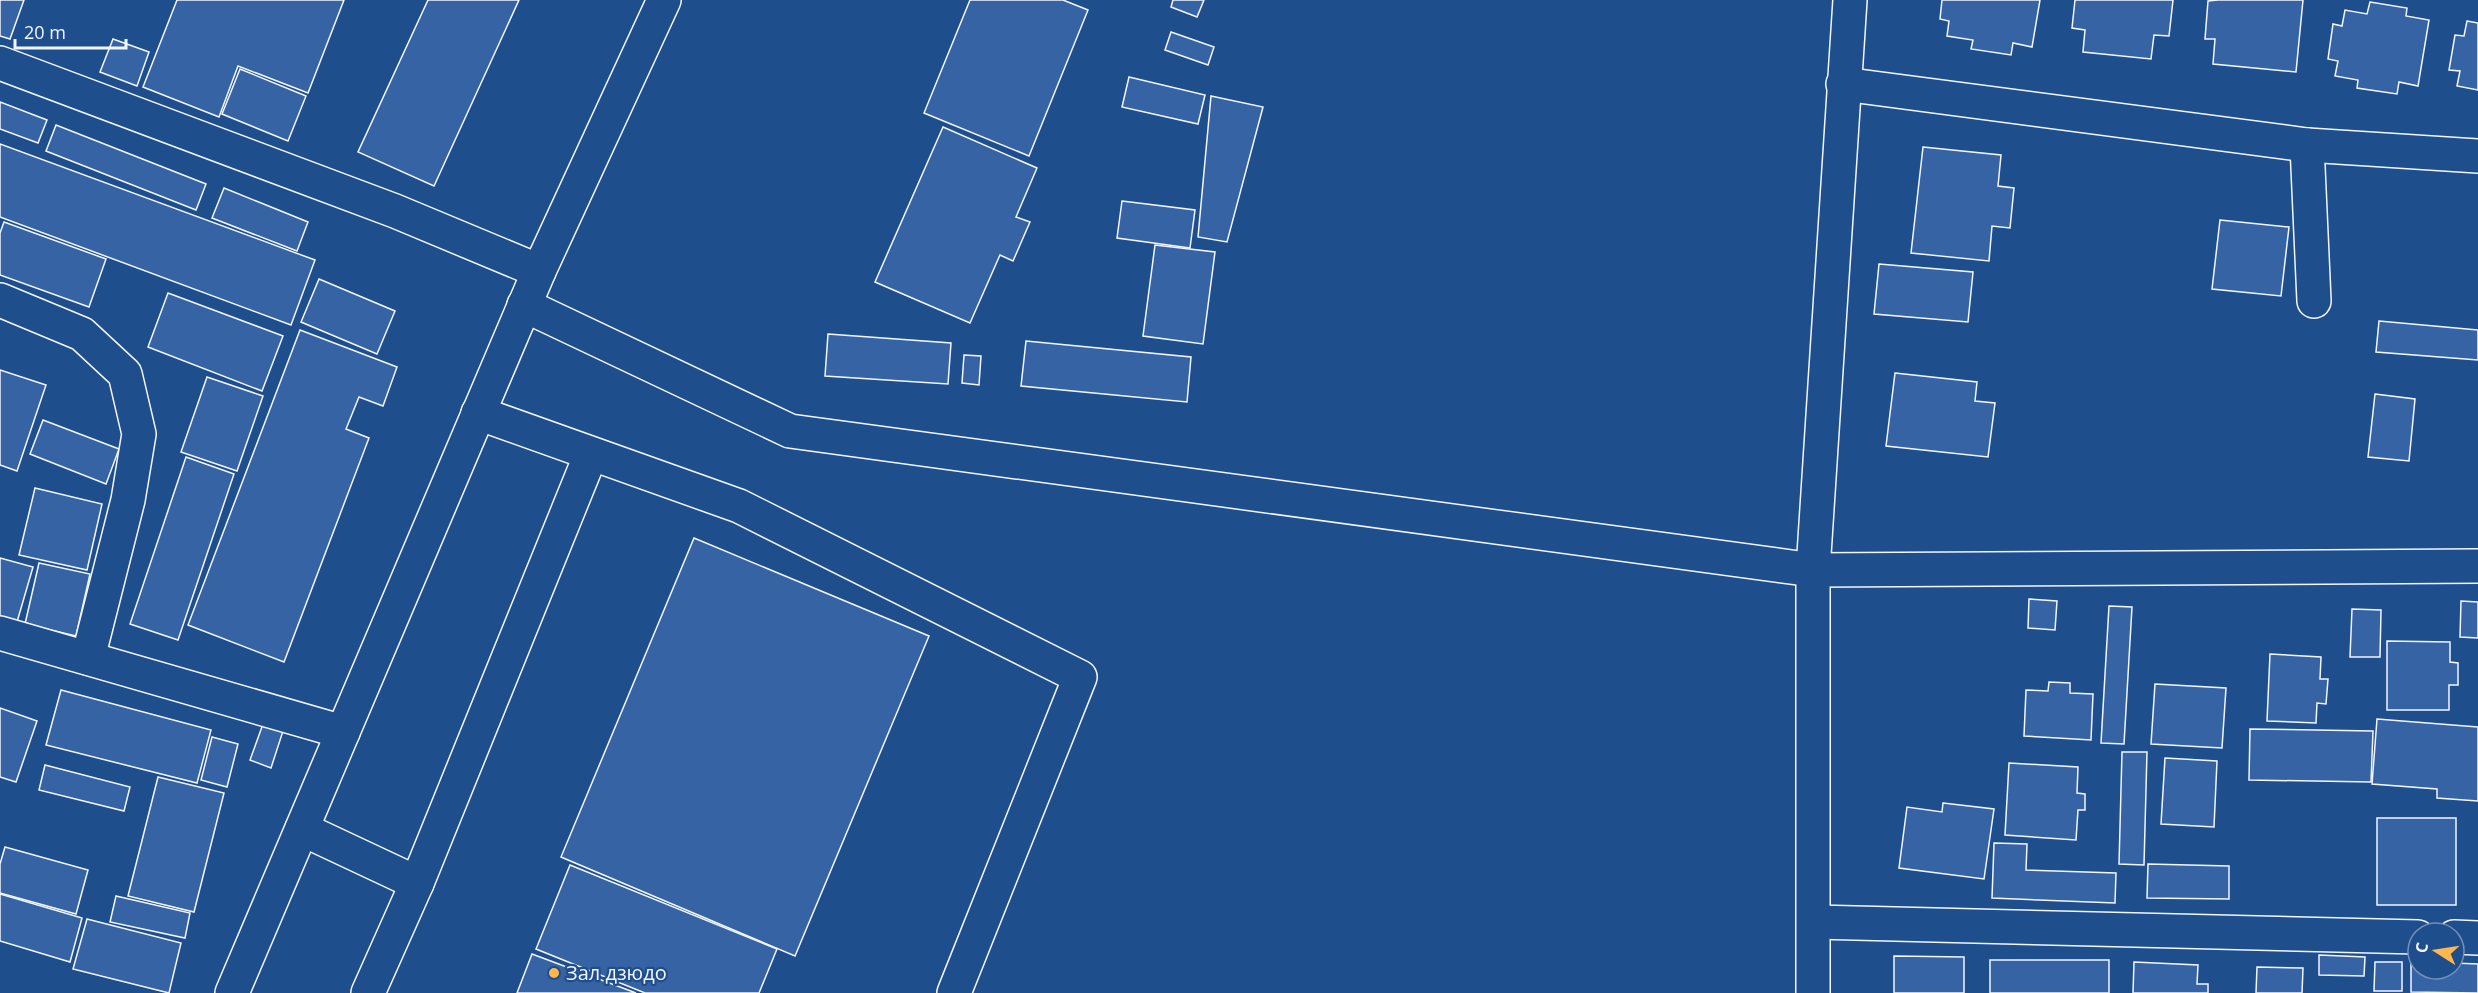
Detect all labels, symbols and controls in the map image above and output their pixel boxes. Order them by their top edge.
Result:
scale bar [15,12,126,50]
text: 20 m [24,20,66,44]
north arrow [2406,921,2466,981]
text: С [2410,941,2433,955]
place label: Зал дзюдо [566,959,667,986]
marker: Зал дзюдо [547,966,561,980]

